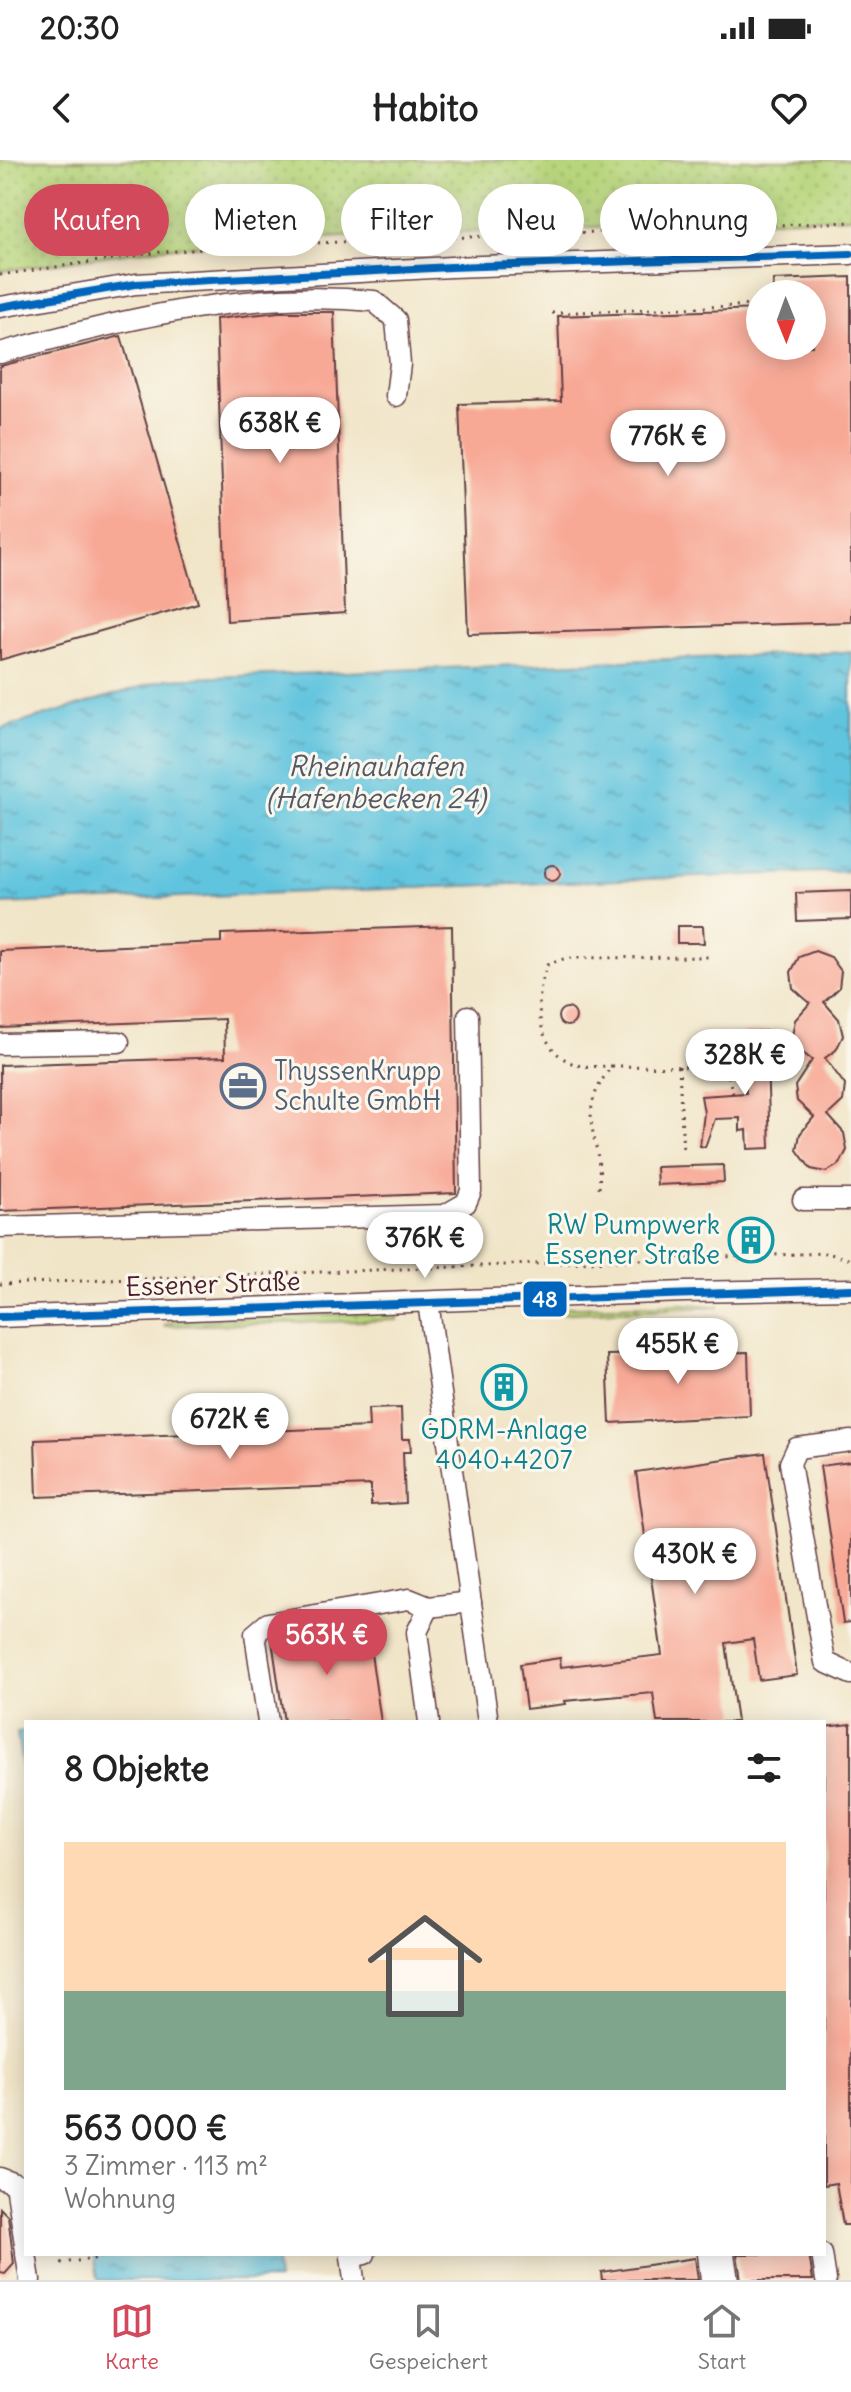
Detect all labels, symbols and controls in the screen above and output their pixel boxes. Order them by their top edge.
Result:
text: 20:30 [40,9,120,47]
icon: back [40,86,84,130]
text: Habito [372,86,479,131]
icon: heart [767,86,811,130]
chip: Kaufen [24,184,169,256]
chip: Mieten [185,184,325,256]
chip: Filter [341,184,462,256]
chip: Neu [478,184,584,256]
chip: Wohnung [600,184,777,256]
north arrow [746,280,826,360]
map controls [746,280,826,360]
pin: 638K € [215,397,345,465]
text: 638K € [238,406,322,439]
pin: 776K € [603,410,733,478]
text: 776K € [628,419,708,452]
water label: Rheinauhafen (Hafenbecken 24) [266,748,488,816]
pin: 328K € [680,1029,810,1097]
text: 328K € [704,1038,786,1071]
place label: ThyssenKrupp Schulte GmbH [274,1054,441,1117]
office icon: ThyssenKrupp Schulte GmbH [219,1062,267,1110]
place label: RW Pumpwerk Essener Straße [545,1208,720,1271]
pin: 376K € [360,1212,490,1280]
building icon: RW Pumpwerk Essener Straße [727,1216,775,1264]
text: 376K € [384,1221,466,1254]
street label: Essener Straße [125,1264,301,1303]
line badge: 48 [522,1280,568,1318]
text: 48 [532,1285,558,1313]
pin: 455K € [613,1318,743,1386]
text: 455K € [636,1327,720,1360]
building icon: GDRM-Anlage 4040+4207 [480,1363,528,1411]
pin: 672K € [165,1393,295,1461]
text: 672K € [190,1402,270,1435]
place label: GDRM-Anlage 4040+4207 [421,1413,587,1476]
pin: 430K € [630,1528,760,1596]
text: 430K € [652,1537,738,1570]
pin: 563K € [262,1609,392,1677]
text: 563K € [285,1618,369,1651]
icon: filters [742,1746,786,1790]
text: 8 Objekte [64,1747,209,1790]
icon: home [353,1894,497,2038]
text: 563 000 € [64,2106,228,2149]
text: 3 Zimmer · 113 m² [64,2149,268,2182]
text: Wohnung [64,2182,176,2215]
tab: Karte [105,2299,159,2375]
tab: Gespeichert [369,2299,488,2375]
tab: Start [698,2299,746,2375]

